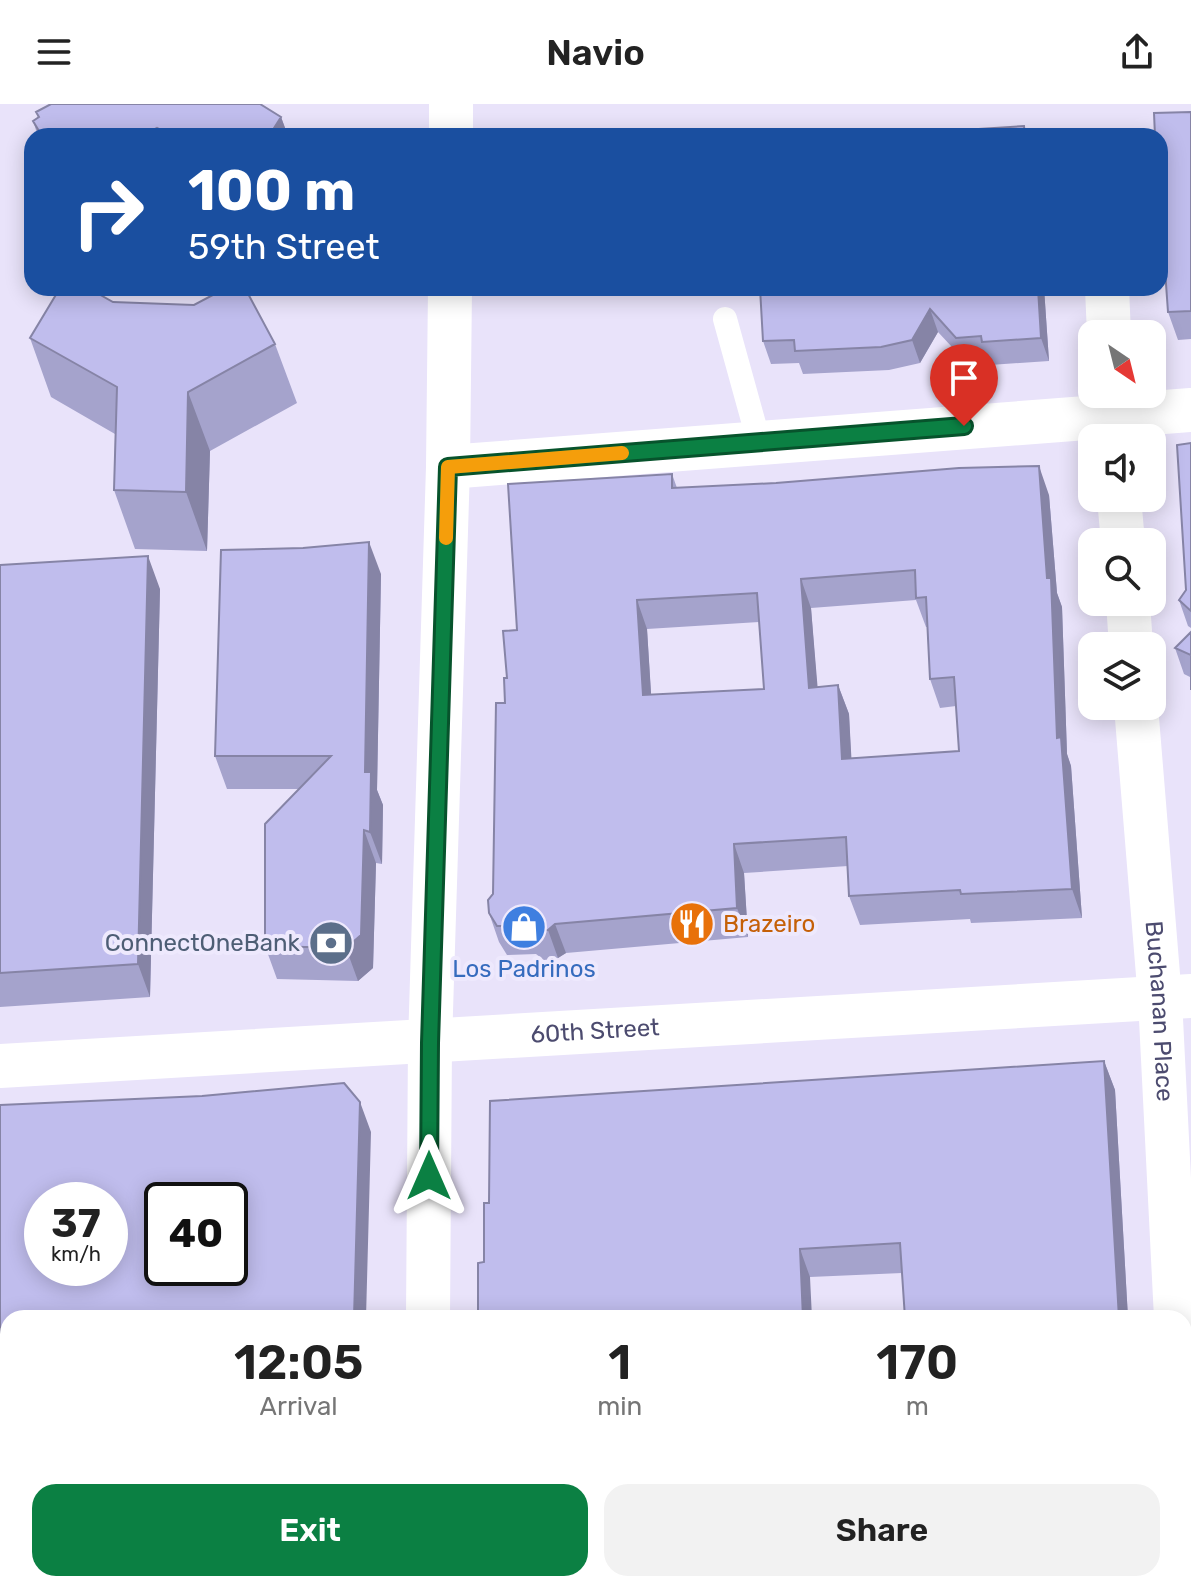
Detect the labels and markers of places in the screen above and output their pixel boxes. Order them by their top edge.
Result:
pin [930,344,998,426]
restaurant icon: Brazeiro [668,900,716,948]
shop icon: Los Padrinos [500,903,548,951]
place label: Brazeiro [723,910,815,938]
bank icon: ConnectOneBank [307,919,355,967]
place label: ConnectOneBank [105,929,301,957]
place label: Los Padrinos [452,955,596,983]

